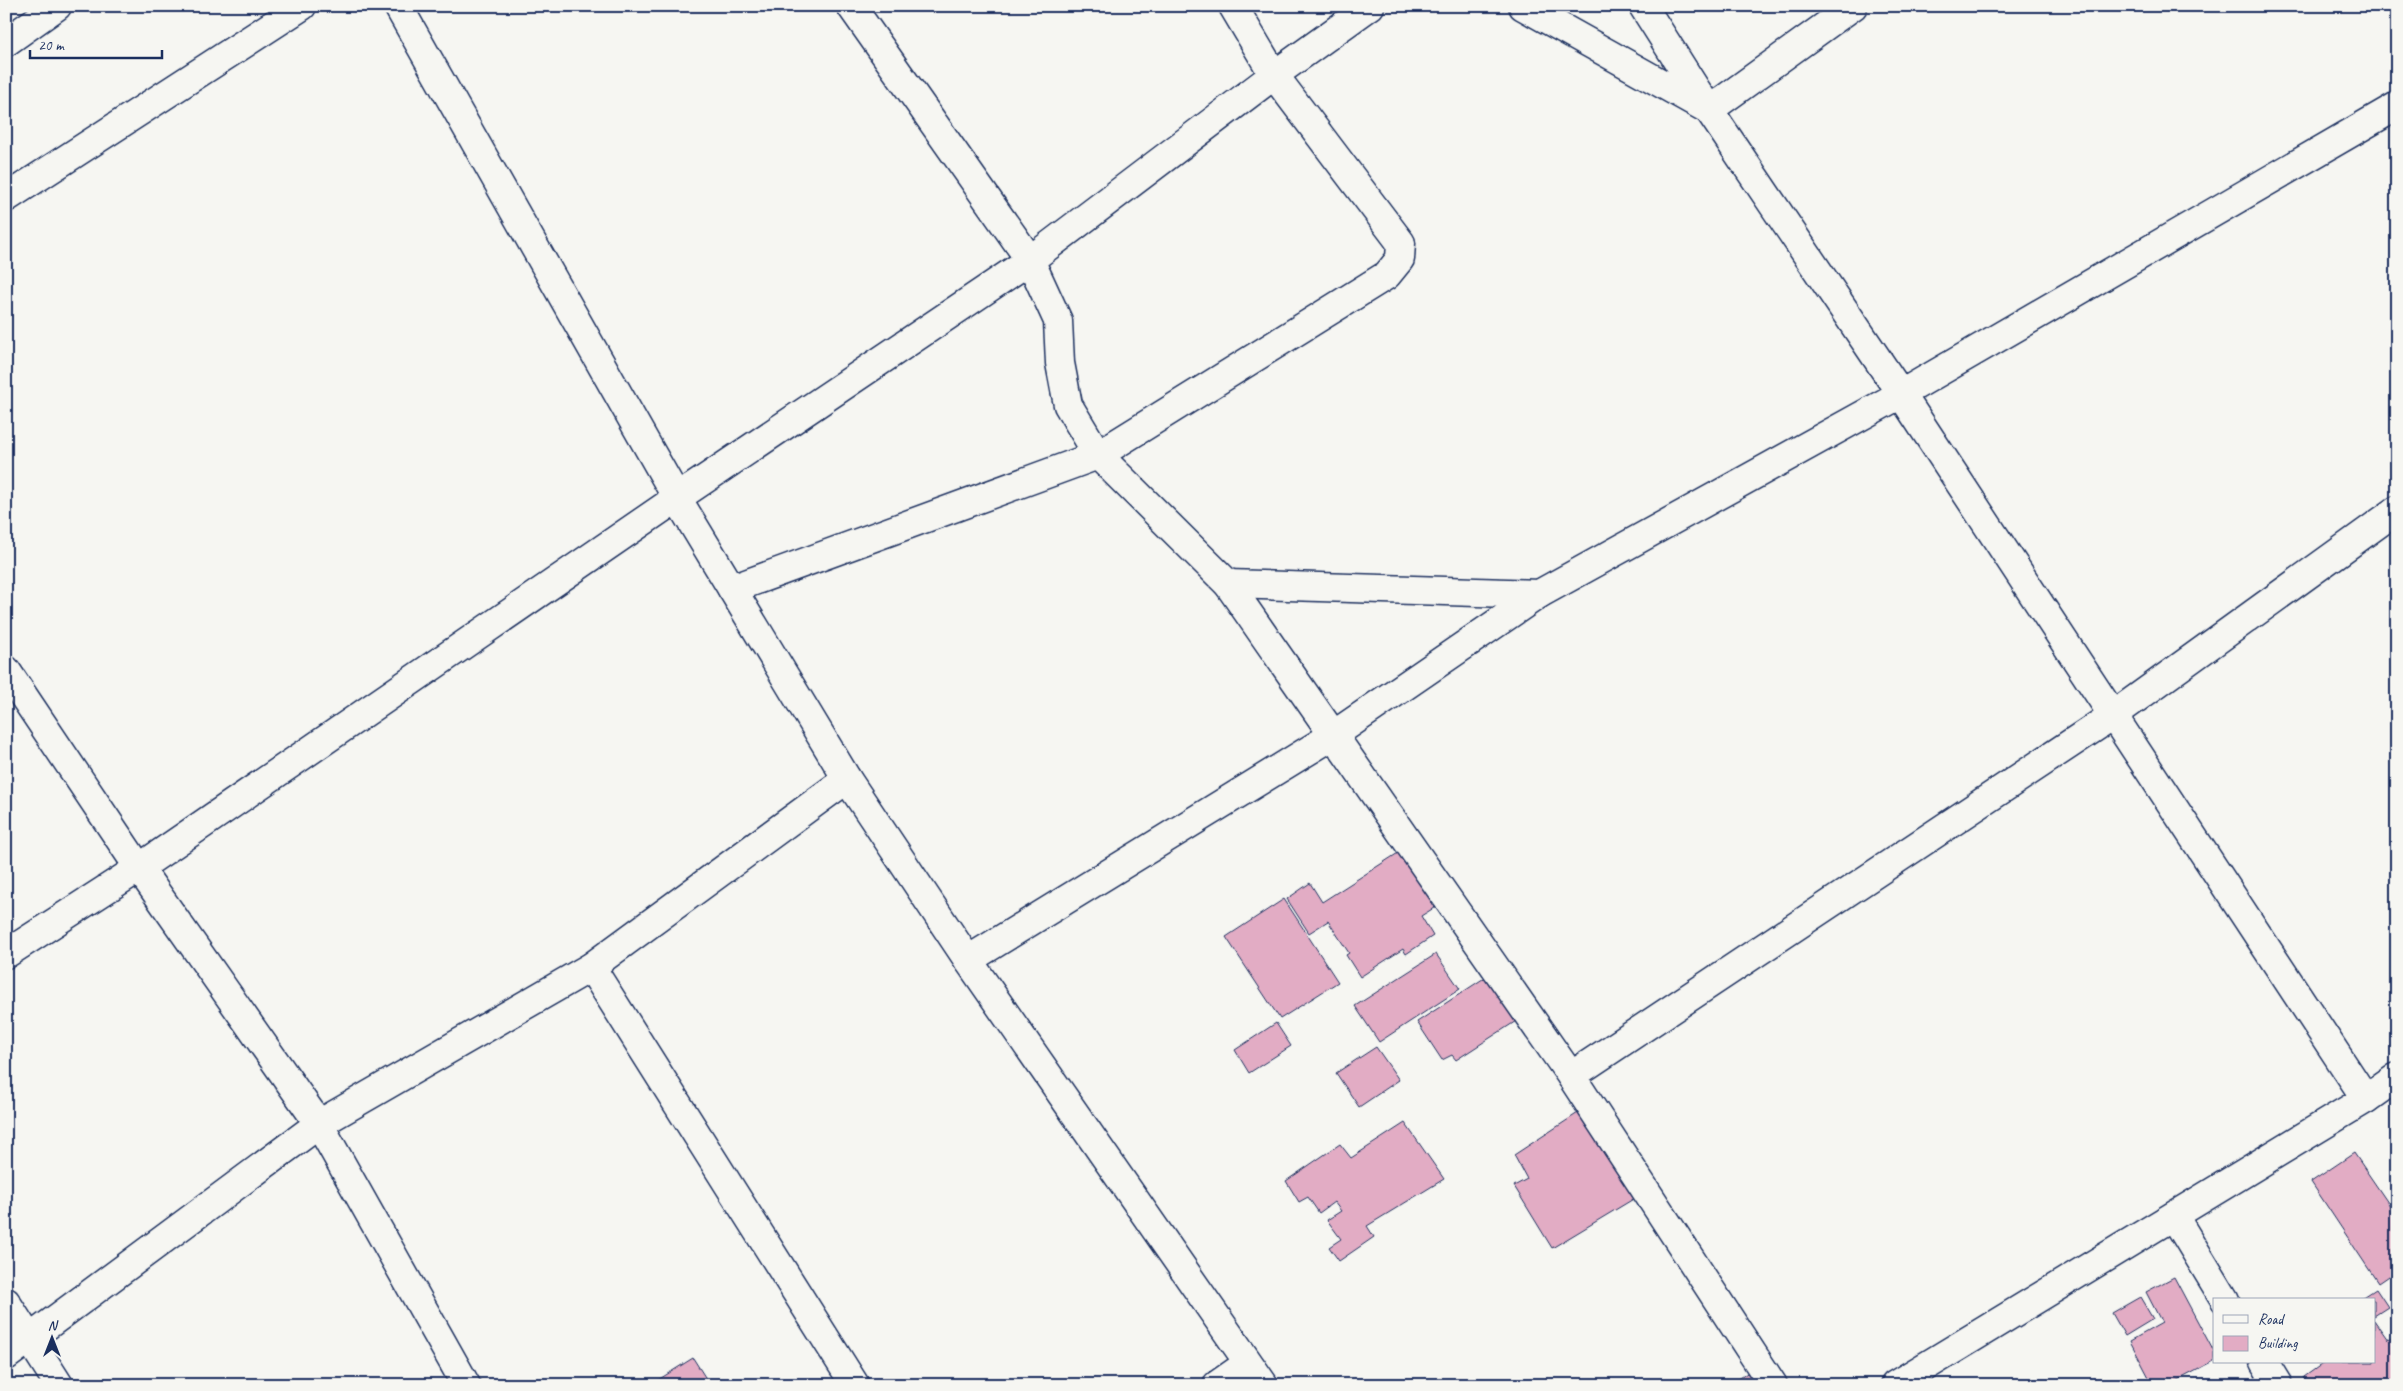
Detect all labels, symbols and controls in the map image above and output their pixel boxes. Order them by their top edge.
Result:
scale bar [30,28,162,60]
text: 20 m [38,36,65,55]
legend [2213,1298,2376,1364]
text: Road [2258,1310,2285,1329]
north arrow [28,1314,78,1364]
text: N [48,1317,59,1334]
text: Building [2258,1334,2298,1353]

